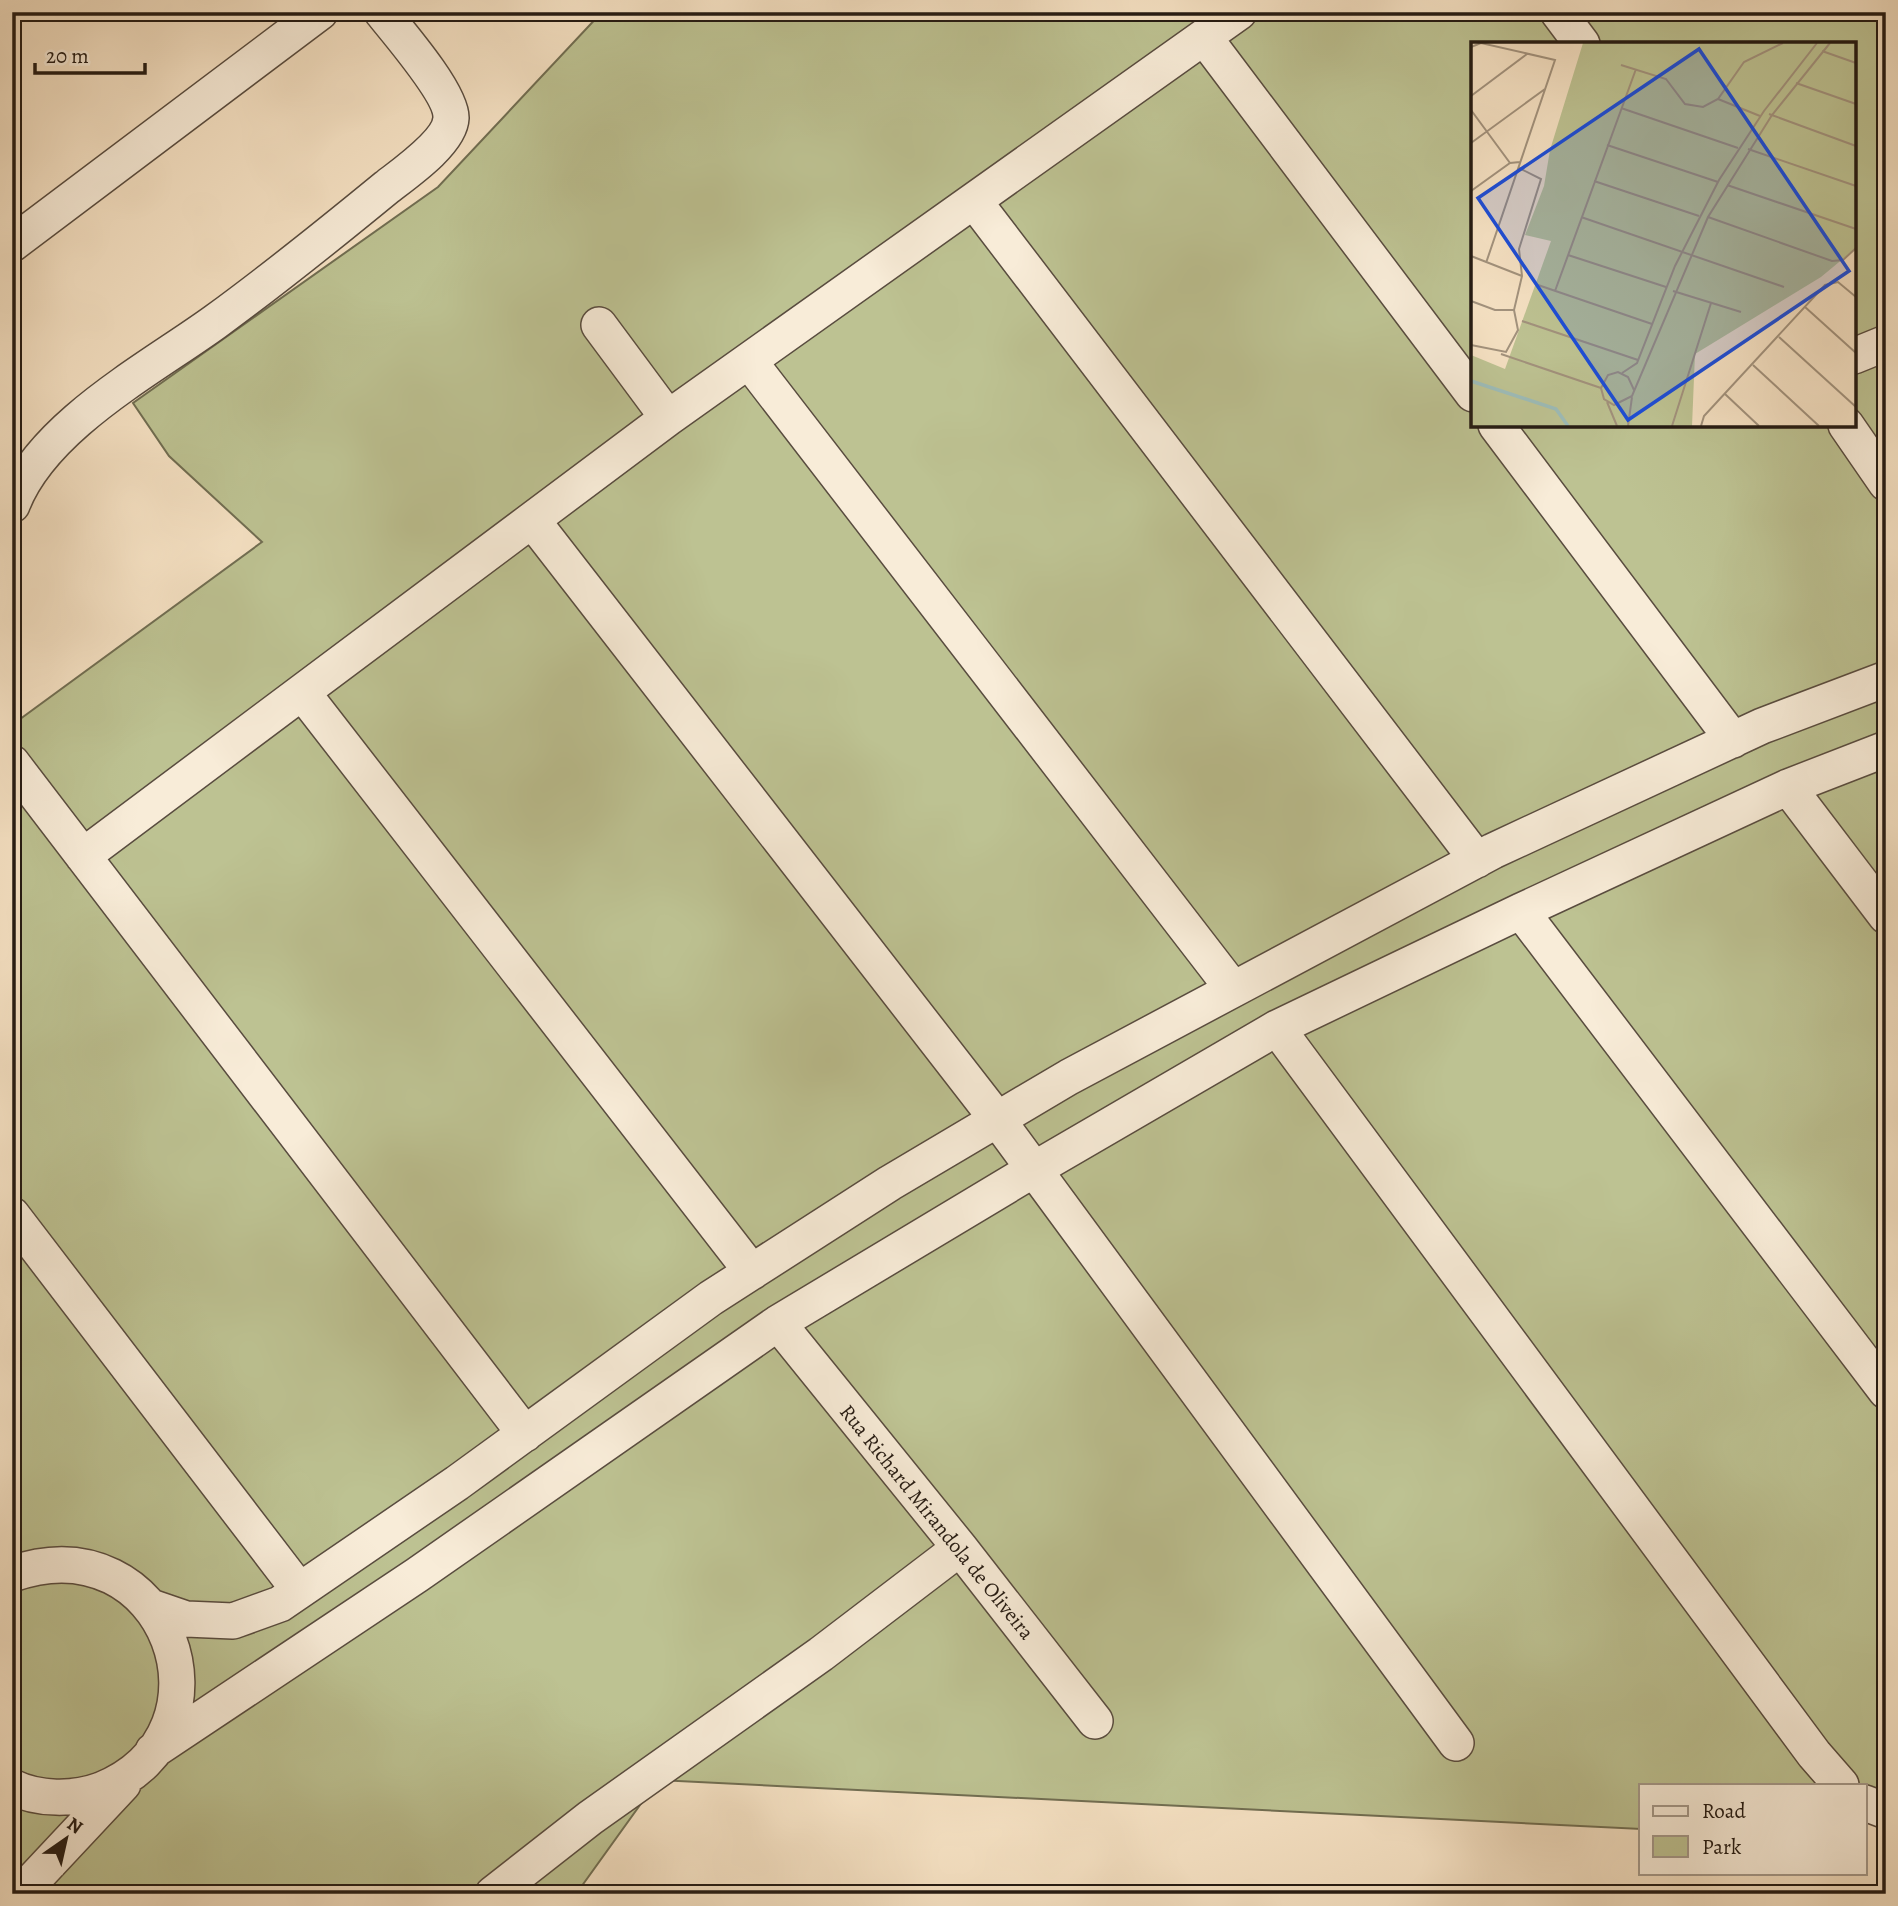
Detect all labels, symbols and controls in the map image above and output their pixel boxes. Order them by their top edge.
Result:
scale bar [35,32,145,76]
text: 20 m [46,42,89,70]
inset map [1471,42,1856,427]
street label: Rua Richard Mirandola de Oliveira [833,1399,1041,1646]
legend [1639,1784,1867,1874]
text: Road [1702,1797,1746,1825]
north arrow [32,1804,102,1874]
text: N [62,1811,88,1840]
text: Park [1702,1833,1742,1861]

